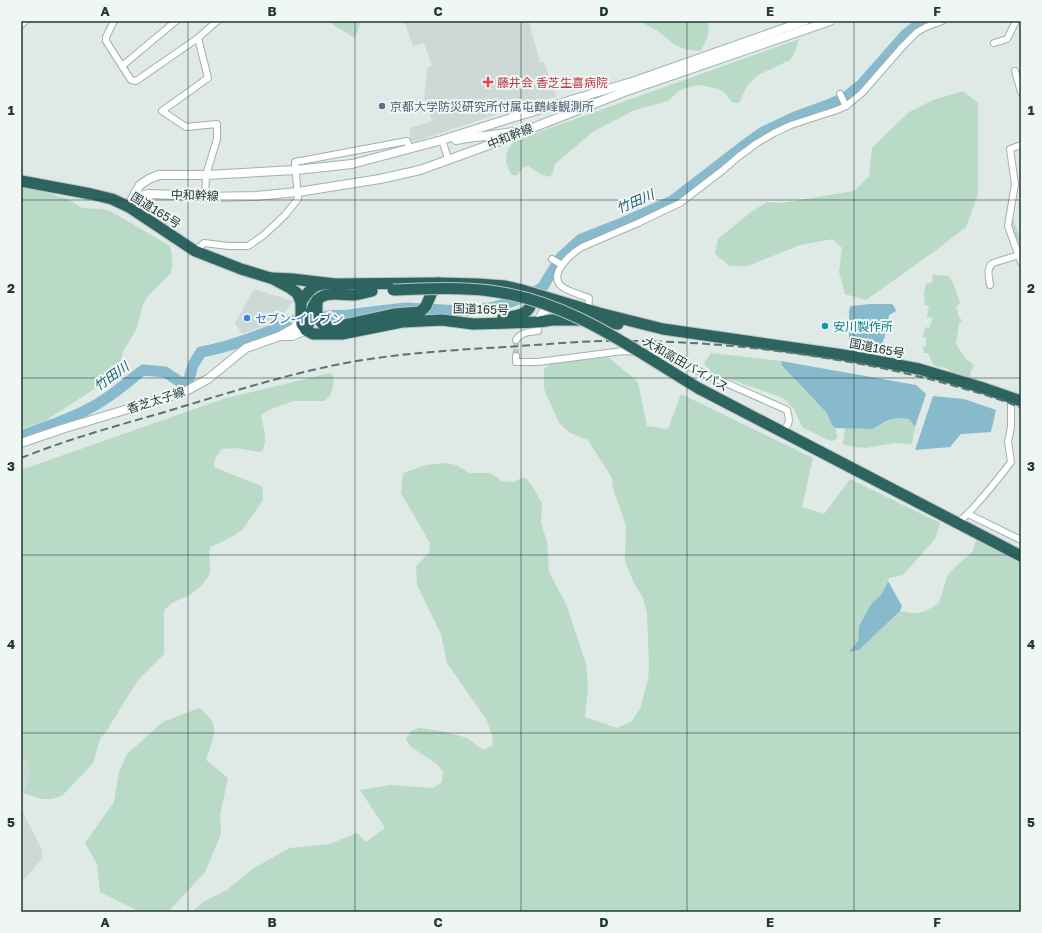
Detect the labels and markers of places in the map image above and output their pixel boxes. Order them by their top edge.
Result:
place label: 藤井会 香芝生喜病院 [497,75,608,90]
marker: 藤井会 香芝生喜病院 [482,76,494,88]
place label: 京都大学防災研究所付属屯鶴峰観測所 [390,99,594,114]
marker: 京都大学防災研究所付属屯鶴峰観測所 [377,101,387,111]
place label: セブン-イレブン [255,311,344,326]
marker: セブン-イレブン [242,313,252,323]
place label: 安川製作所 [833,319,893,334]
marker: 安川製作所 [820,321,830,331]

